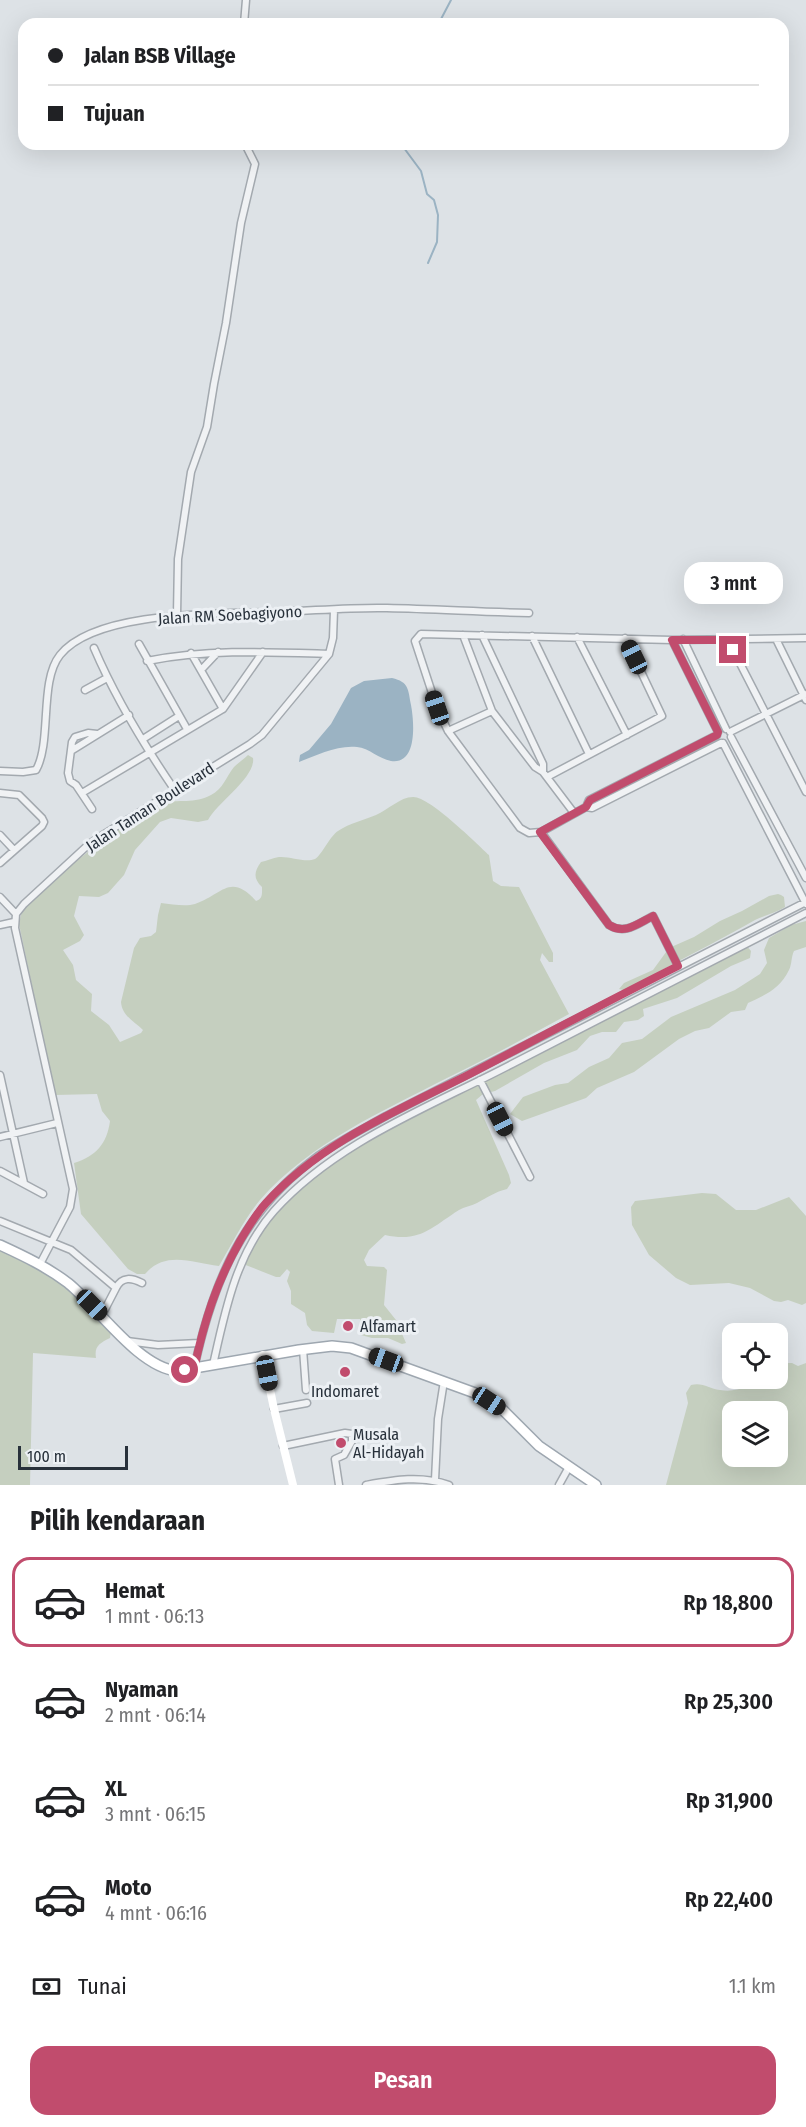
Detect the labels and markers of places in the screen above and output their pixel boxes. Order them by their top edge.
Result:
place label: Alfamart [360,1317,417,1336]
marker: Alfamart [341,1319,355,1333]
marker: Indomaret [338,1365,352,1379]
place label: Indomaret [311,1382,380,1401]
place label: Musala Al-Hidayah [353,1425,424,1462]
marker: Musala Al-Hidayah [334,1436,348,1450]

